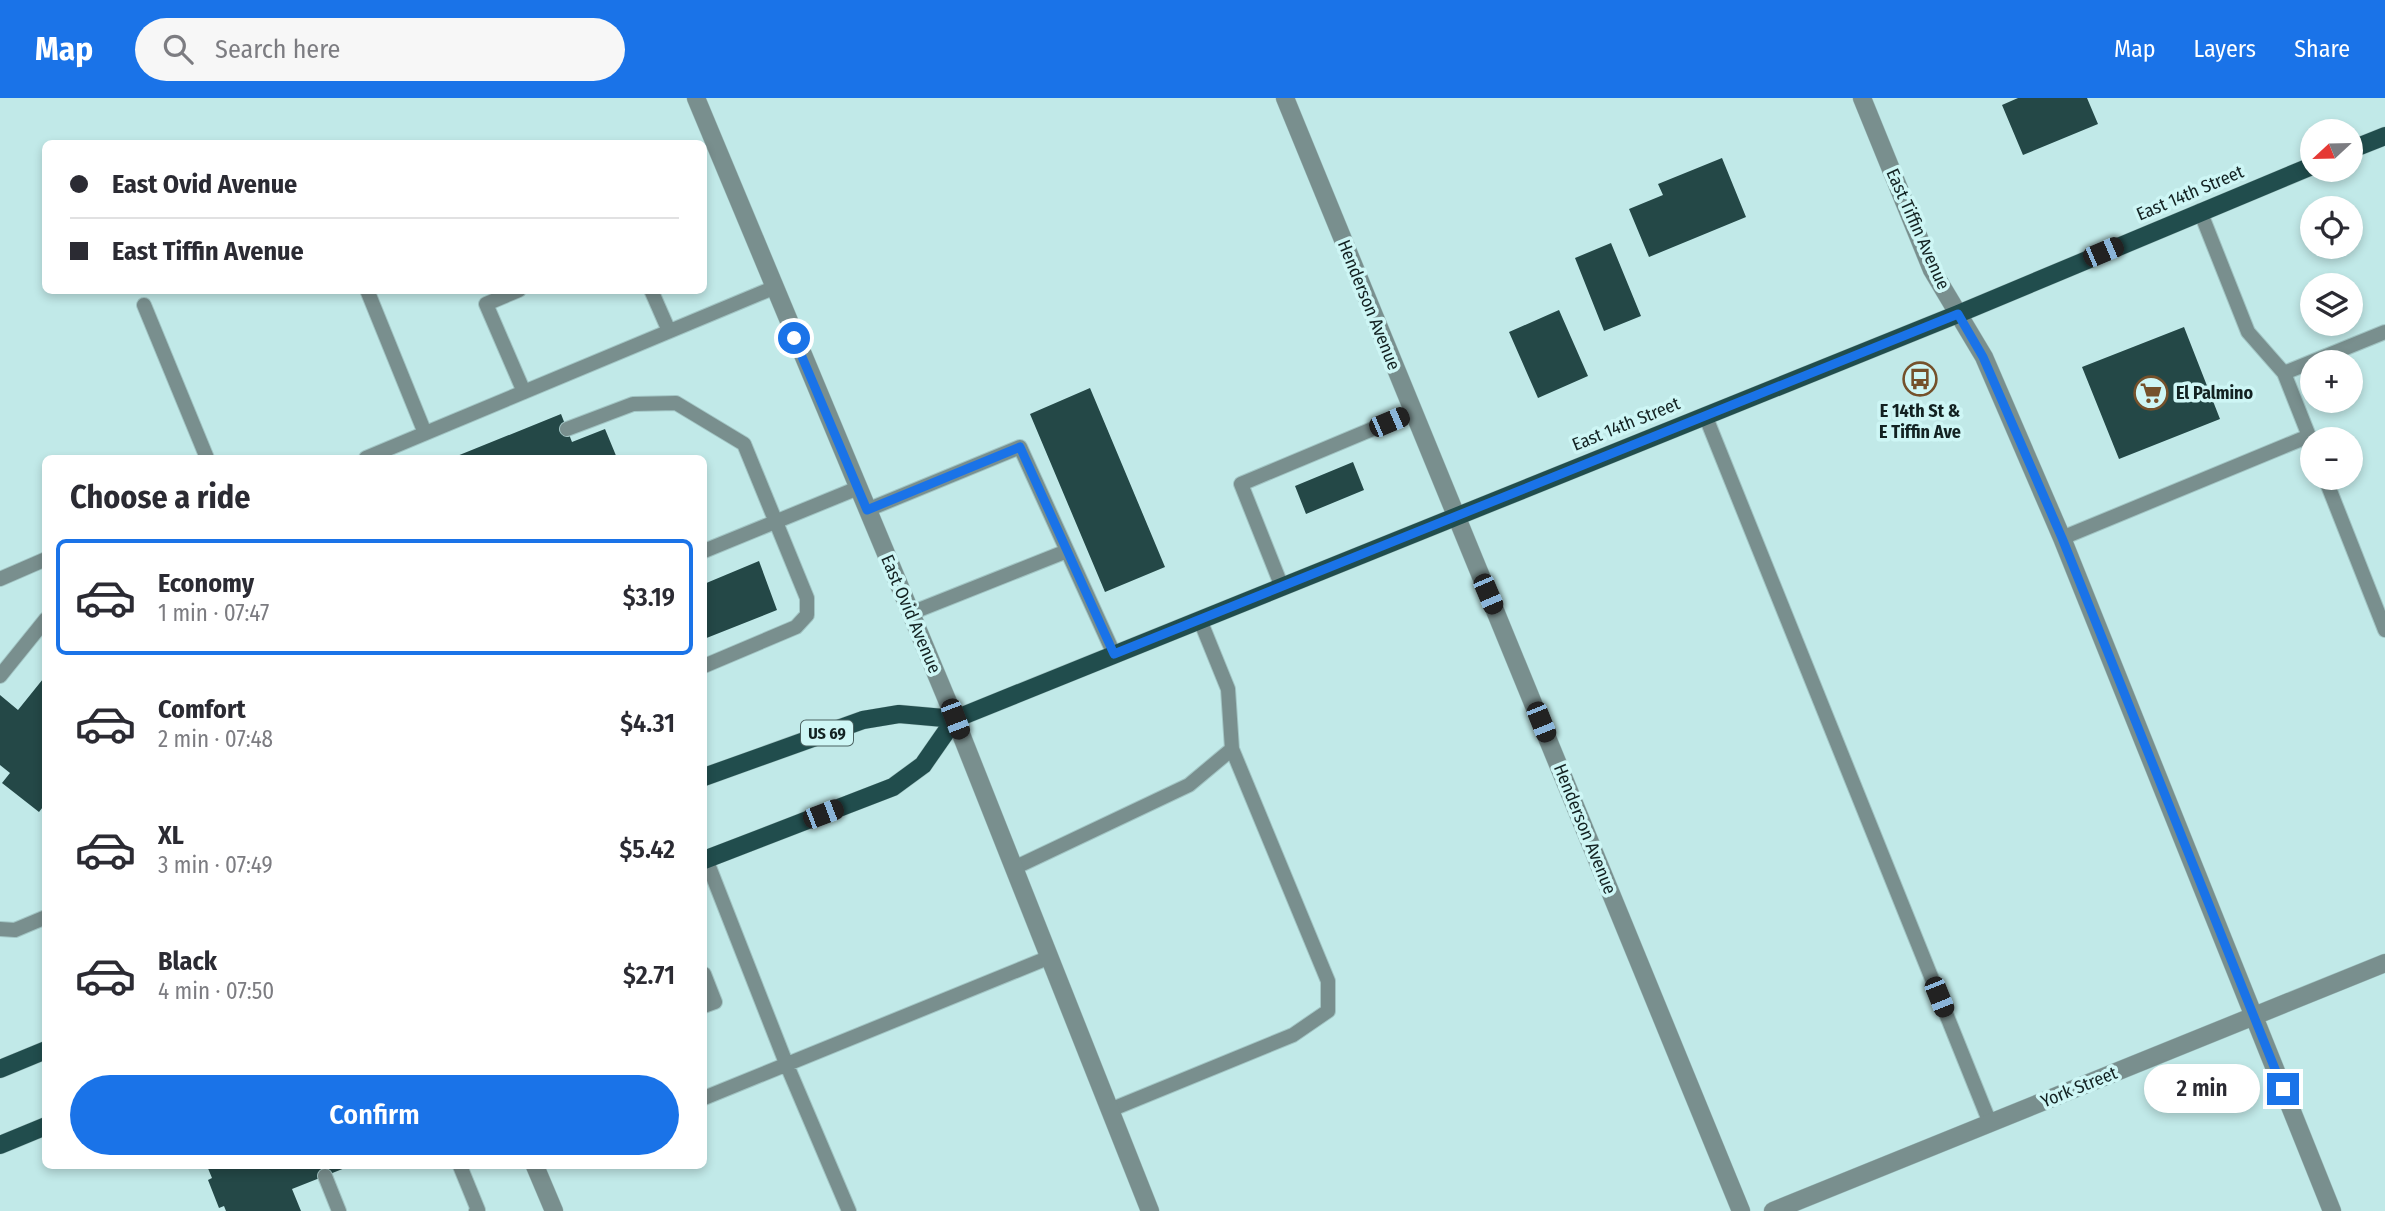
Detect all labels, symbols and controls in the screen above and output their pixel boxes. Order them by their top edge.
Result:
search box [135,18,625,81]
text: Map [35,29,93,69]
icon: search [159,30,197,68]
text: Search here [215,34,340,65]
text: Map [2114,35,2156,63]
text: Layers [2194,35,2256,63]
text: Share [2294,35,2350,63]
north arrow [2300,119,2362,182]
map controls [2300,119,2363,490]
street label: East 14th Street [2133,160,2247,225]
street label: East Tiffin Avenue [1881,165,1955,293]
text: East Ovid Avenue [112,169,297,200]
button: locate [2300,196,2363,259]
car [2080,234,2127,270]
text: East Tiffin Avenue [112,236,304,267]
street label: Henderson Avenue [1333,237,1405,374]
button: layers [2300,273,2363,336]
route start [778,322,810,354]
button: + [2300,350,2363,413]
bus stop icon: E 14th St & E Tiffin Ave [1901,360,1939,398]
supermarket icon: El Palmino [2132,374,2170,412]
place label: El Palmino [2176,382,2253,404]
street label: East 14th Street [1569,392,1683,456]
place label: E 14th St & E Tiffin Ave [1879,400,1961,443]
car [1366,404,1413,440]
button: − [2300,427,2363,490]
text: Choose a ride [70,478,251,516]
street label: East Ovid Avenue [876,551,946,677]
icon: car [74,566,137,629]
text: Economy [158,568,254,599]
car [1471,571,1506,617]
text: $3.19 [623,582,675,613]
text: 1 min · 07:47 [158,599,269,627]
icon: car [74,692,137,755]
text: Comfort [158,694,246,725]
car [938,696,973,742]
car [1524,699,1559,745]
text: $4.31 [620,708,675,739]
road number: US 69 [801,720,853,746]
text: 2 min · 07:48 [158,725,273,753]
street label: Henderson Avenue [1549,761,1621,898]
car [800,797,847,831]
icon: car [74,818,137,881]
text: XL [158,820,184,851]
text: $5.42 [620,834,675,865]
text: 3 min · 07:49 [158,851,273,879]
icon: car [74,944,137,1007]
text: Black [158,946,217,977]
text: $2.71 [623,960,675,991]
car [1922,974,1957,1020]
text: 4 min · 07:50 [158,977,274,1005]
street label: York Street [2038,1062,2121,1112]
callout: 2 min [2143,1065,2258,1114]
route end [2267,1073,2299,1105]
text: 2 min [2176,1074,2228,1102]
button: Confirm [70,1075,679,1155]

